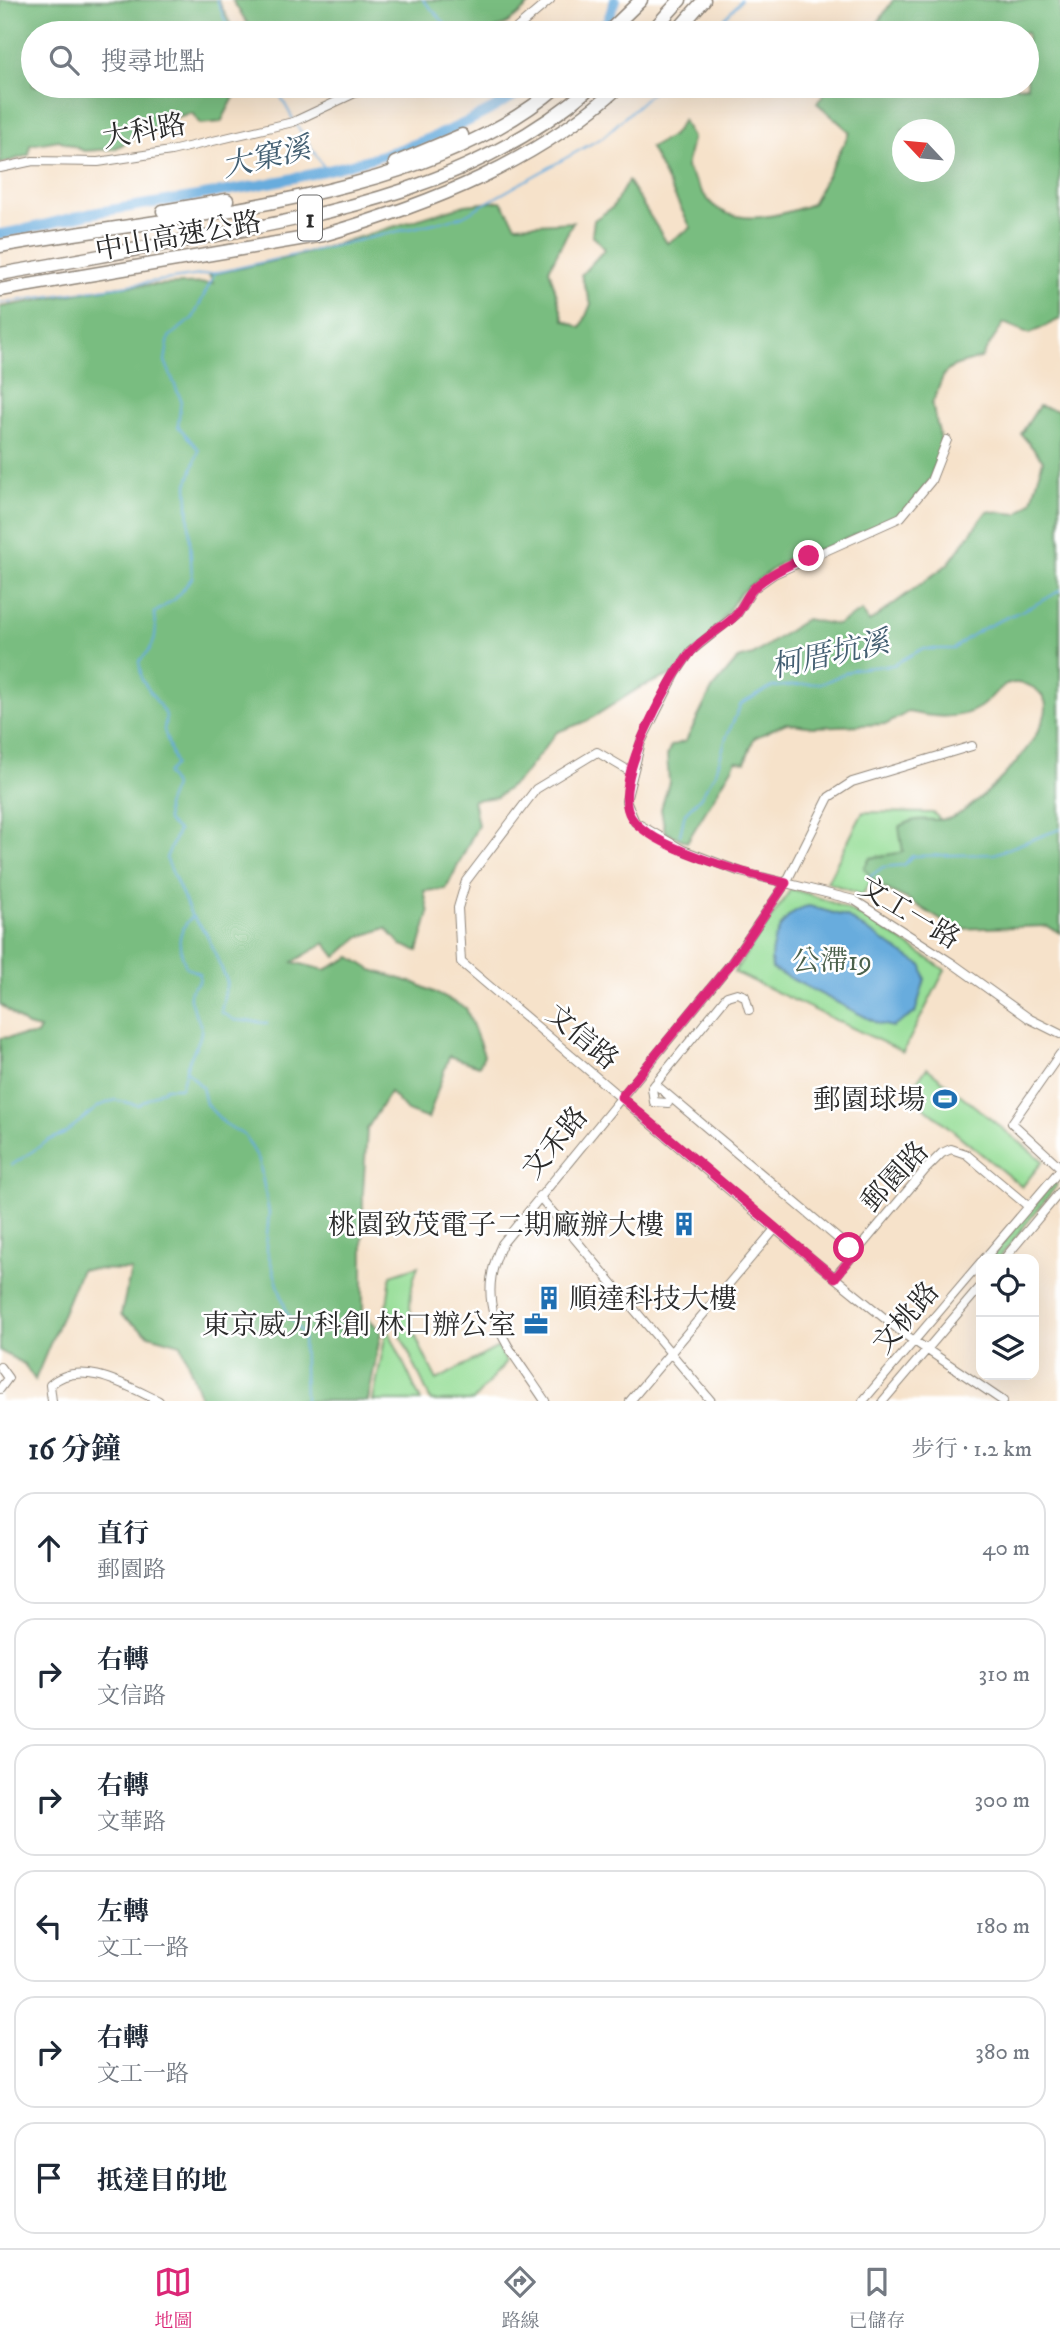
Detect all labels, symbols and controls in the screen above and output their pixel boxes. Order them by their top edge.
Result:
search box [21,21,1039,98]
icon: search [45,41,83,79]
text: 搜尋地點 [101,46,205,79]
street label: 大科路 [100,107,189,156]
north arrow [892,119,955,182]
water label: 大窠溪 [218,130,317,187]
road number: 1 [298,196,322,240]
street label: 中山高速公路 [92,205,264,268]
route end [793,540,824,571]
water label: 柯厝坑溪 [768,623,896,687]
street label: 文工一路 [852,869,966,957]
park label: 公滯19 [792,944,872,979]
street label: 文信路 [539,997,625,1078]
place label: 郵園球場 [813,1083,925,1118]
sports icon: 郵園球場 [931,1085,959,1113]
street label: 文禾路 [515,1100,596,1186]
street label: 郵園路 [854,1134,937,1220]
place label: 桃園致茂電子二期廠辦大樓 [328,1208,664,1243]
building icon: 桃園致茂電子二期廠辦大樓 [670,1210,698,1238]
route start [833,1232,864,1263]
map controls [976,1254,1039,1380]
button: locate [976,1254,1039,1317]
street label: 文桃路 [865,1275,947,1361]
place label: 順達科技大樓 [569,1282,737,1317]
building icon: 順達科技大樓 [535,1284,563,1312]
place label: 東京威力科創 林口辦公室 [202,1308,516,1343]
office icon: 東京威力科創 林口辦公室 [522,1310,550,1338]
button: layers [976,1317,1039,1380]
text: 16 分鐘 [28,1432,121,1469]
text: 步行 · 1.2 km [912,1435,1032,1464]
text: 直行 [97,1518,149,1551]
icon: ahead [30,1529,68,1567]
text: 40 m [982,1534,1030,1563]
text: 郵園路 [97,1556,166,1585]
text: 右轉 [97,1644,149,1677]
icon: right [30,1655,68,1693]
text: 310 m [978,1660,1030,1689]
text: 文信路 [97,1682,166,1711]
text: 右轉 [97,1770,149,1803]
icon: right [30,1781,68,1819]
text: 300 m [974,1786,1030,1815]
text: 文華路 [97,1808,166,1837]
text: 左轉 [97,1896,149,1929]
icon: left [30,1907,68,1945]
text: 180 m [975,1912,1030,1941]
text: 文工一路 [97,1934,189,1963]
text: 右轉 [97,2022,149,2055]
icon: right [30,2033,68,2071]
text: 380 m [975,2038,1030,2067]
text: 文工一路 [97,2060,189,2089]
icon: arrive [30,2159,68,2197]
text: 抵達目的地 [97,2165,227,2198]
tab: 地圖 [154,2263,193,2333]
tab: 路線 [501,2263,540,2333]
tab: 已儲存 [848,2263,906,2333]

